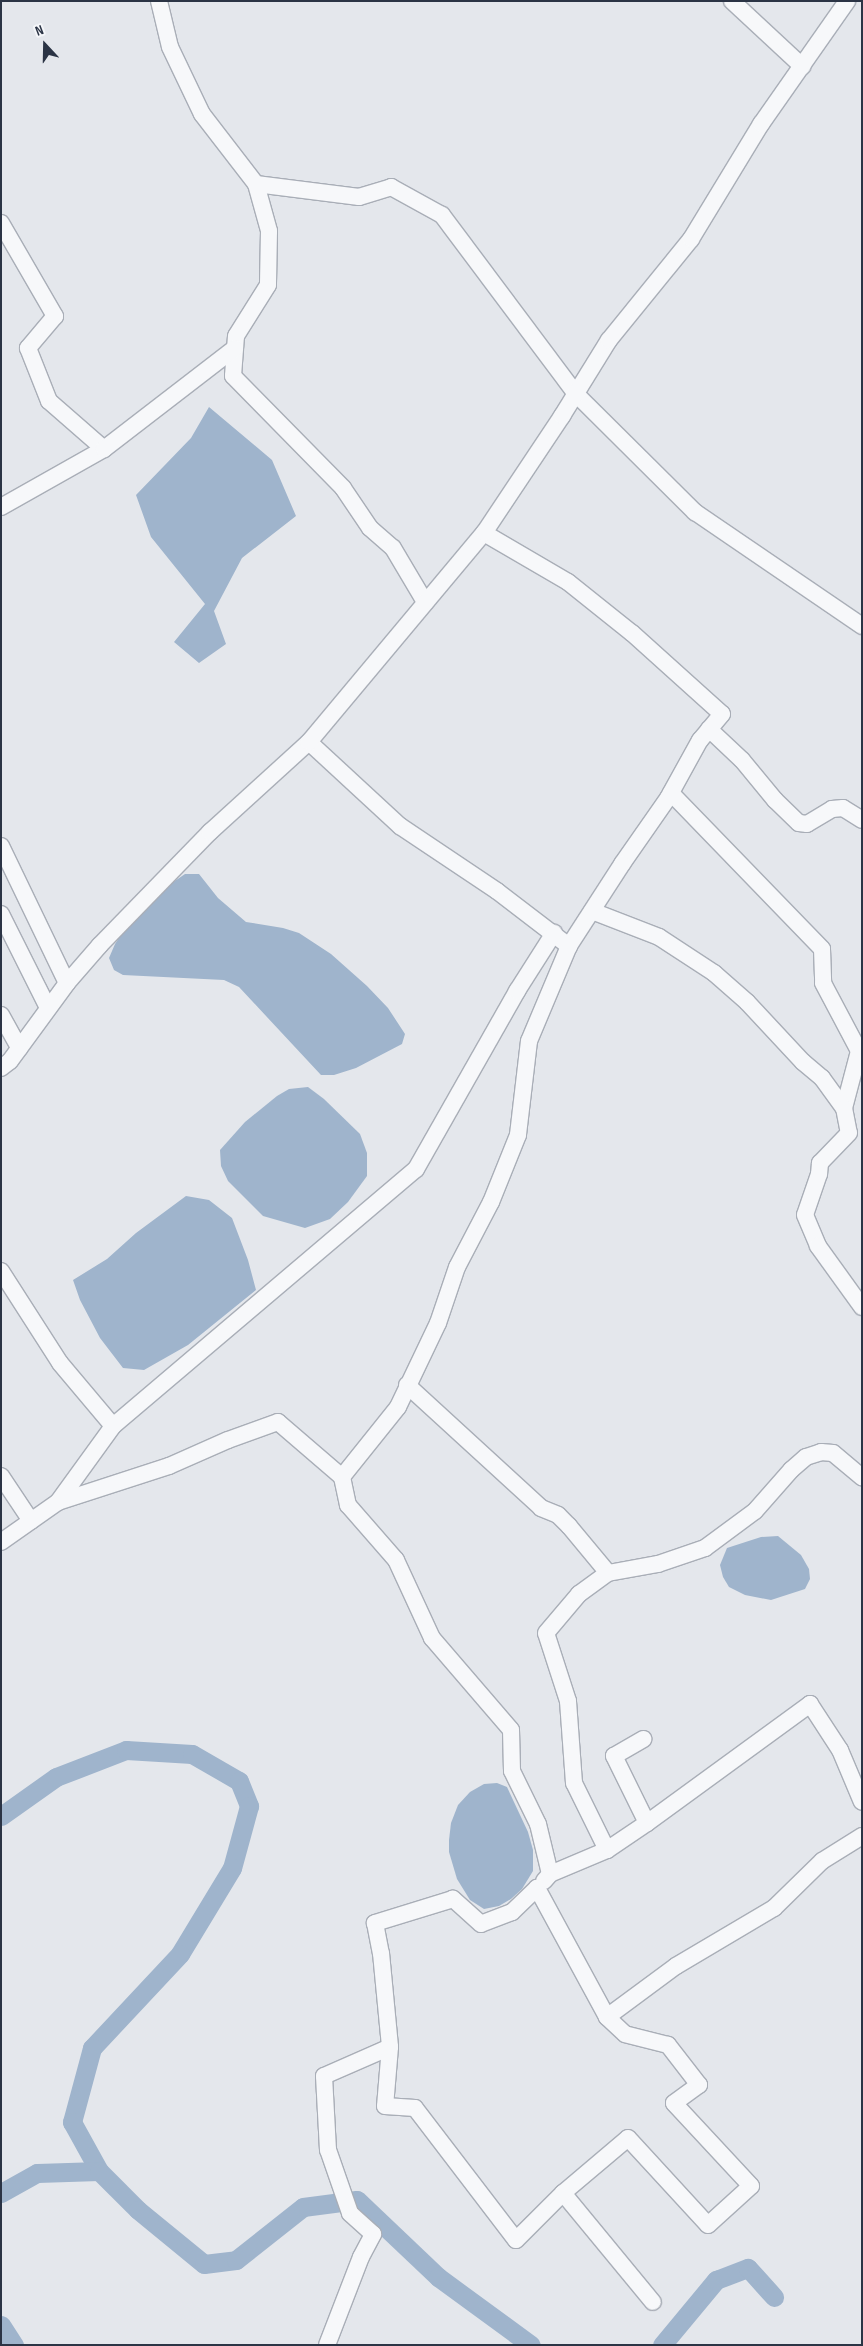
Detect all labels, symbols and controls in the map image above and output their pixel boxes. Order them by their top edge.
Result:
north arrow [20,20,70,70]
text: N [33,21,46,40]

